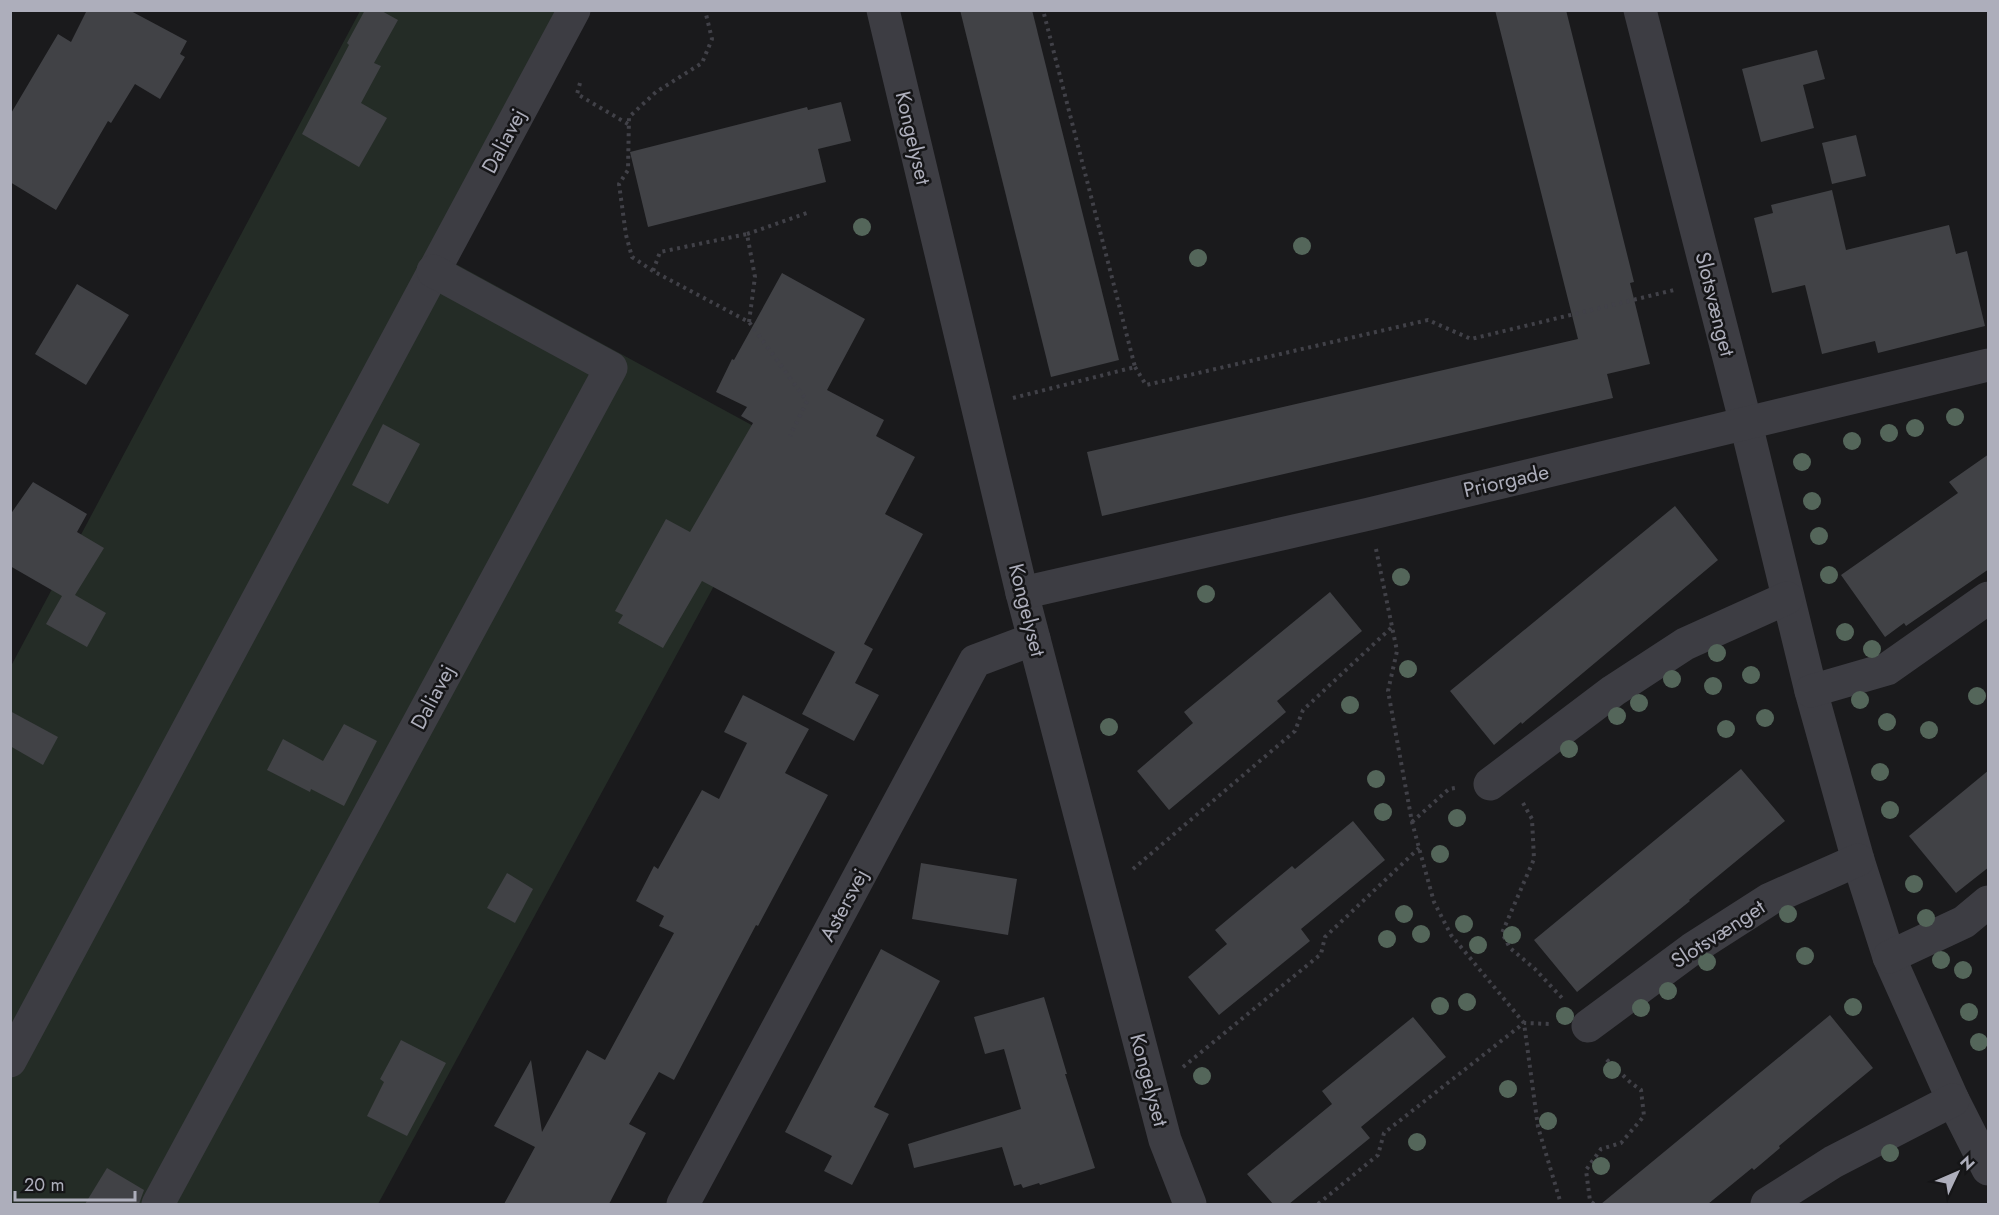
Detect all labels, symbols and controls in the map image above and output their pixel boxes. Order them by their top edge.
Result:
street label: Kongelyset [888,88,938,188]
street label: Daliavej [474,103,534,179]
street label: Slotsvænget [1688,249,1742,359]
street label: Priorgade [1460,457,1552,505]
street label: Kongelyset [1001,560,1053,660]
street label: Daliavej [403,659,463,735]
street label: Astersvej [812,863,876,947]
street label: Slotsvænget [1665,892,1771,976]
street label: Kongelyset [1122,1030,1176,1130]
north arrow [1927,1143,1987,1203]
text: N [1955,1150,1980,1175]
scale bar [15,1164,135,1202]
text: 20 m [24,1172,64,1198]

